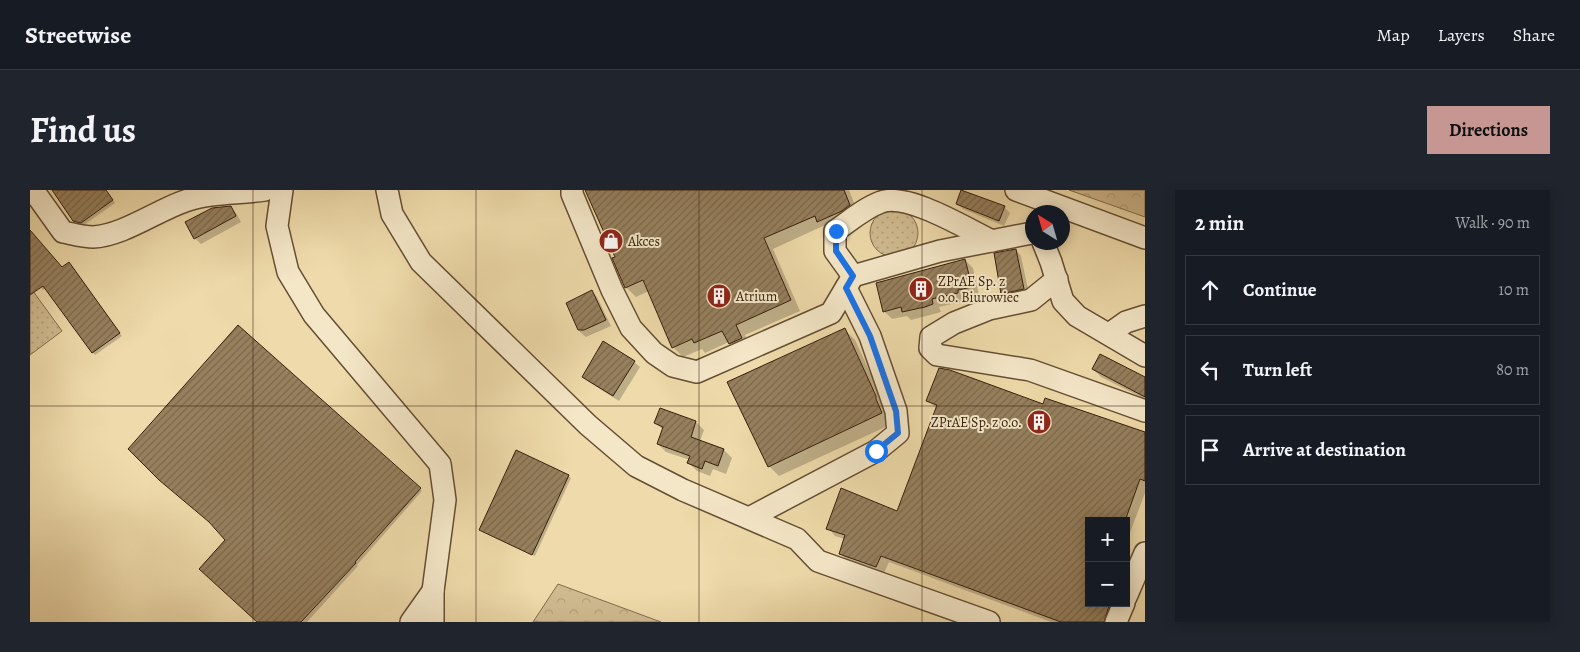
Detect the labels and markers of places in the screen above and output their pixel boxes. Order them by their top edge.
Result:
shop icon: Akces [598,228,624,254]
place label: Akces [627,232,660,251]
place label: ZPrAE Sp. z o.o. Biurowiec [938,272,1019,307]
building icon: ZPrAE Sp. z o.o. Biurowiec [908,276,934,302]
building icon: Atrium [706,283,732,309]
place label: Atrium [735,287,778,306]
building icon: ZPrAE Sp. z o.o. [1026,409,1052,435]
place label: ZPrAE Sp. z o.o. [931,413,1022,432]

